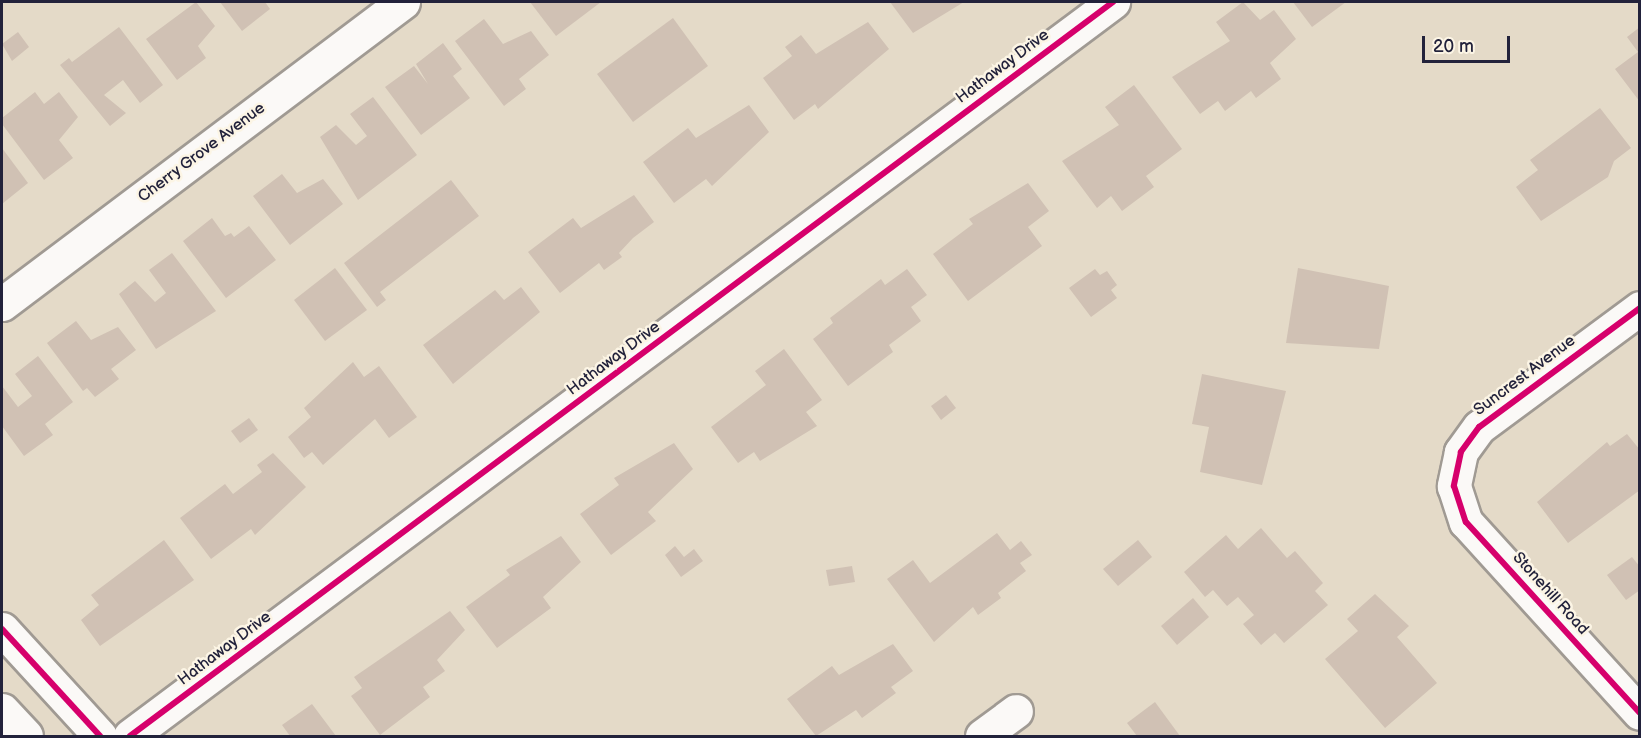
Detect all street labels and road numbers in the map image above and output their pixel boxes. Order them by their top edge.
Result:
street label: Hathaway Drive [952,26,1054,108]
street label: Cherry Grove Avenue [134,99,270,207]
street label: Hathaway Drive [563,318,665,400]
street label: Suncrest Avenue [1471,332,1579,420]
street label: Stonehill Road [1508,549,1592,639]
street label: Hathaway Drive [174,608,276,690]

